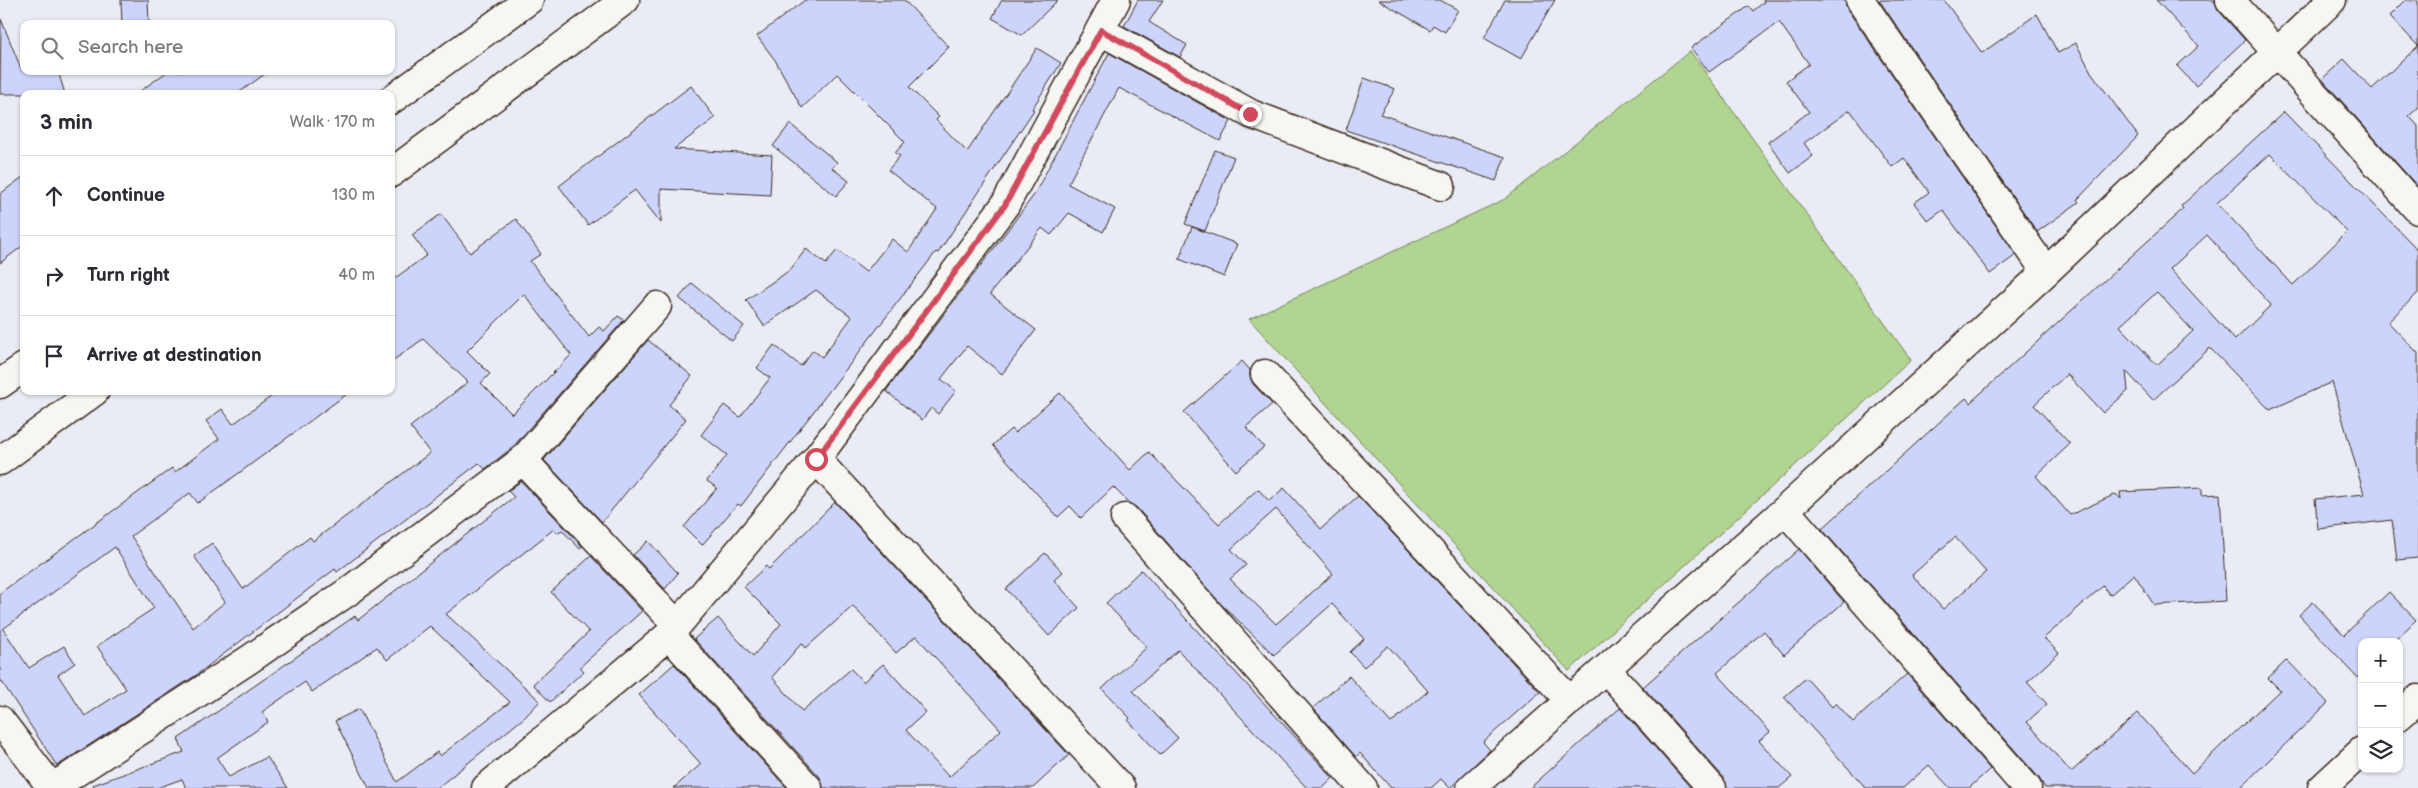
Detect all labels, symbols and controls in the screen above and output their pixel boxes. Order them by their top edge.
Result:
search box [20,20,395,75]
icon: search [38,34,66,62]
text: Search here [78,36,183,59]
route end [1239,103,1262,126]
text: 3 min [40,110,93,135]
text: Walk · 170 m [289,113,375,132]
icon: ahead [40,182,68,210]
text: Continue [87,184,165,207]
text: 130 m [332,186,375,205]
icon: right [40,262,68,290]
text: Turn right [87,264,170,287]
text: 40 m [338,266,375,285]
icon: arrive [40,342,68,370]
text: Arrive at destination [87,344,262,367]
route start [805,448,828,471]
map controls [2358,638,2403,773]
button: + [2358,638,2403,683]
button: − [2358,683,2403,728]
button: layers [2358,728,2403,773]

